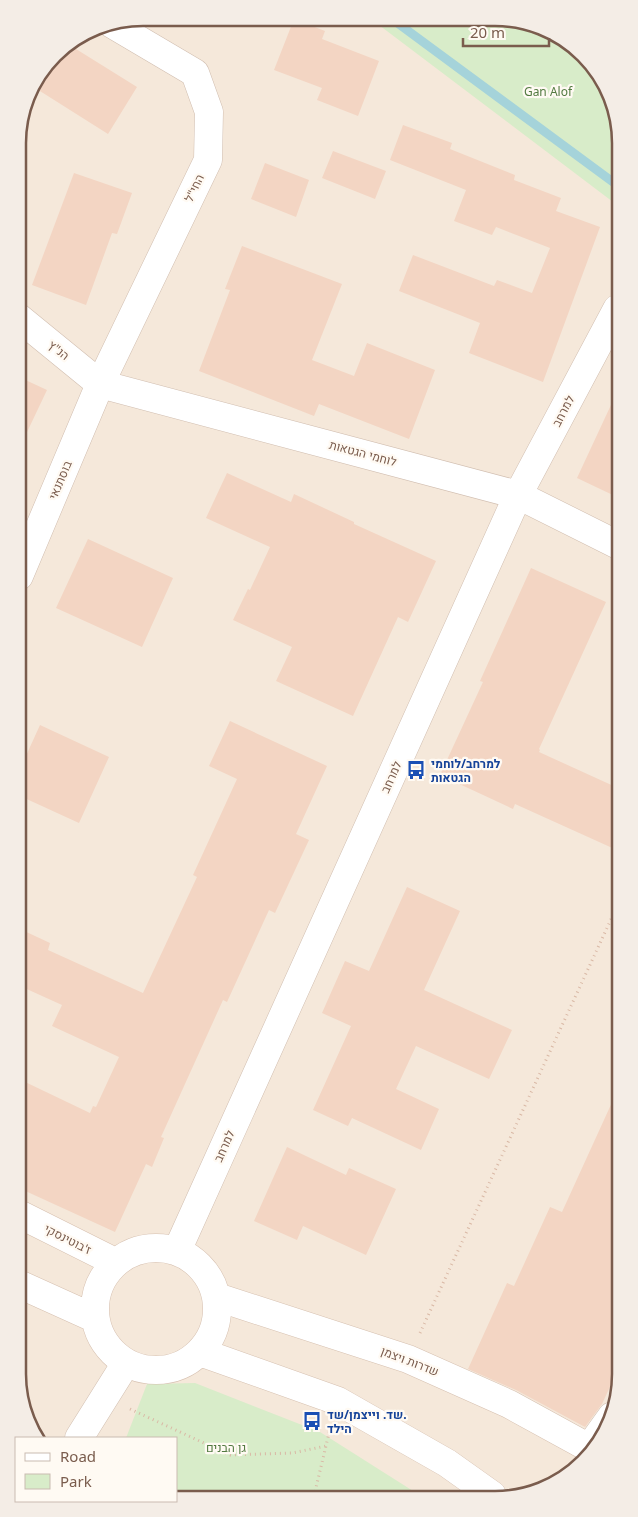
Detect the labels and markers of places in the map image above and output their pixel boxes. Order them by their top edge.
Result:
place label: למרחב/לוחמי הגטאות [431,755,501,786]
bus stop icon: למרחב/לוחמי הגטאות [405,759,427,781]
place label: שד. וייצמן/שד. הילד [327,1406,407,1437]
bus stop icon: שד. וייצמן/שד. הילד [301,1410,323,1432]

